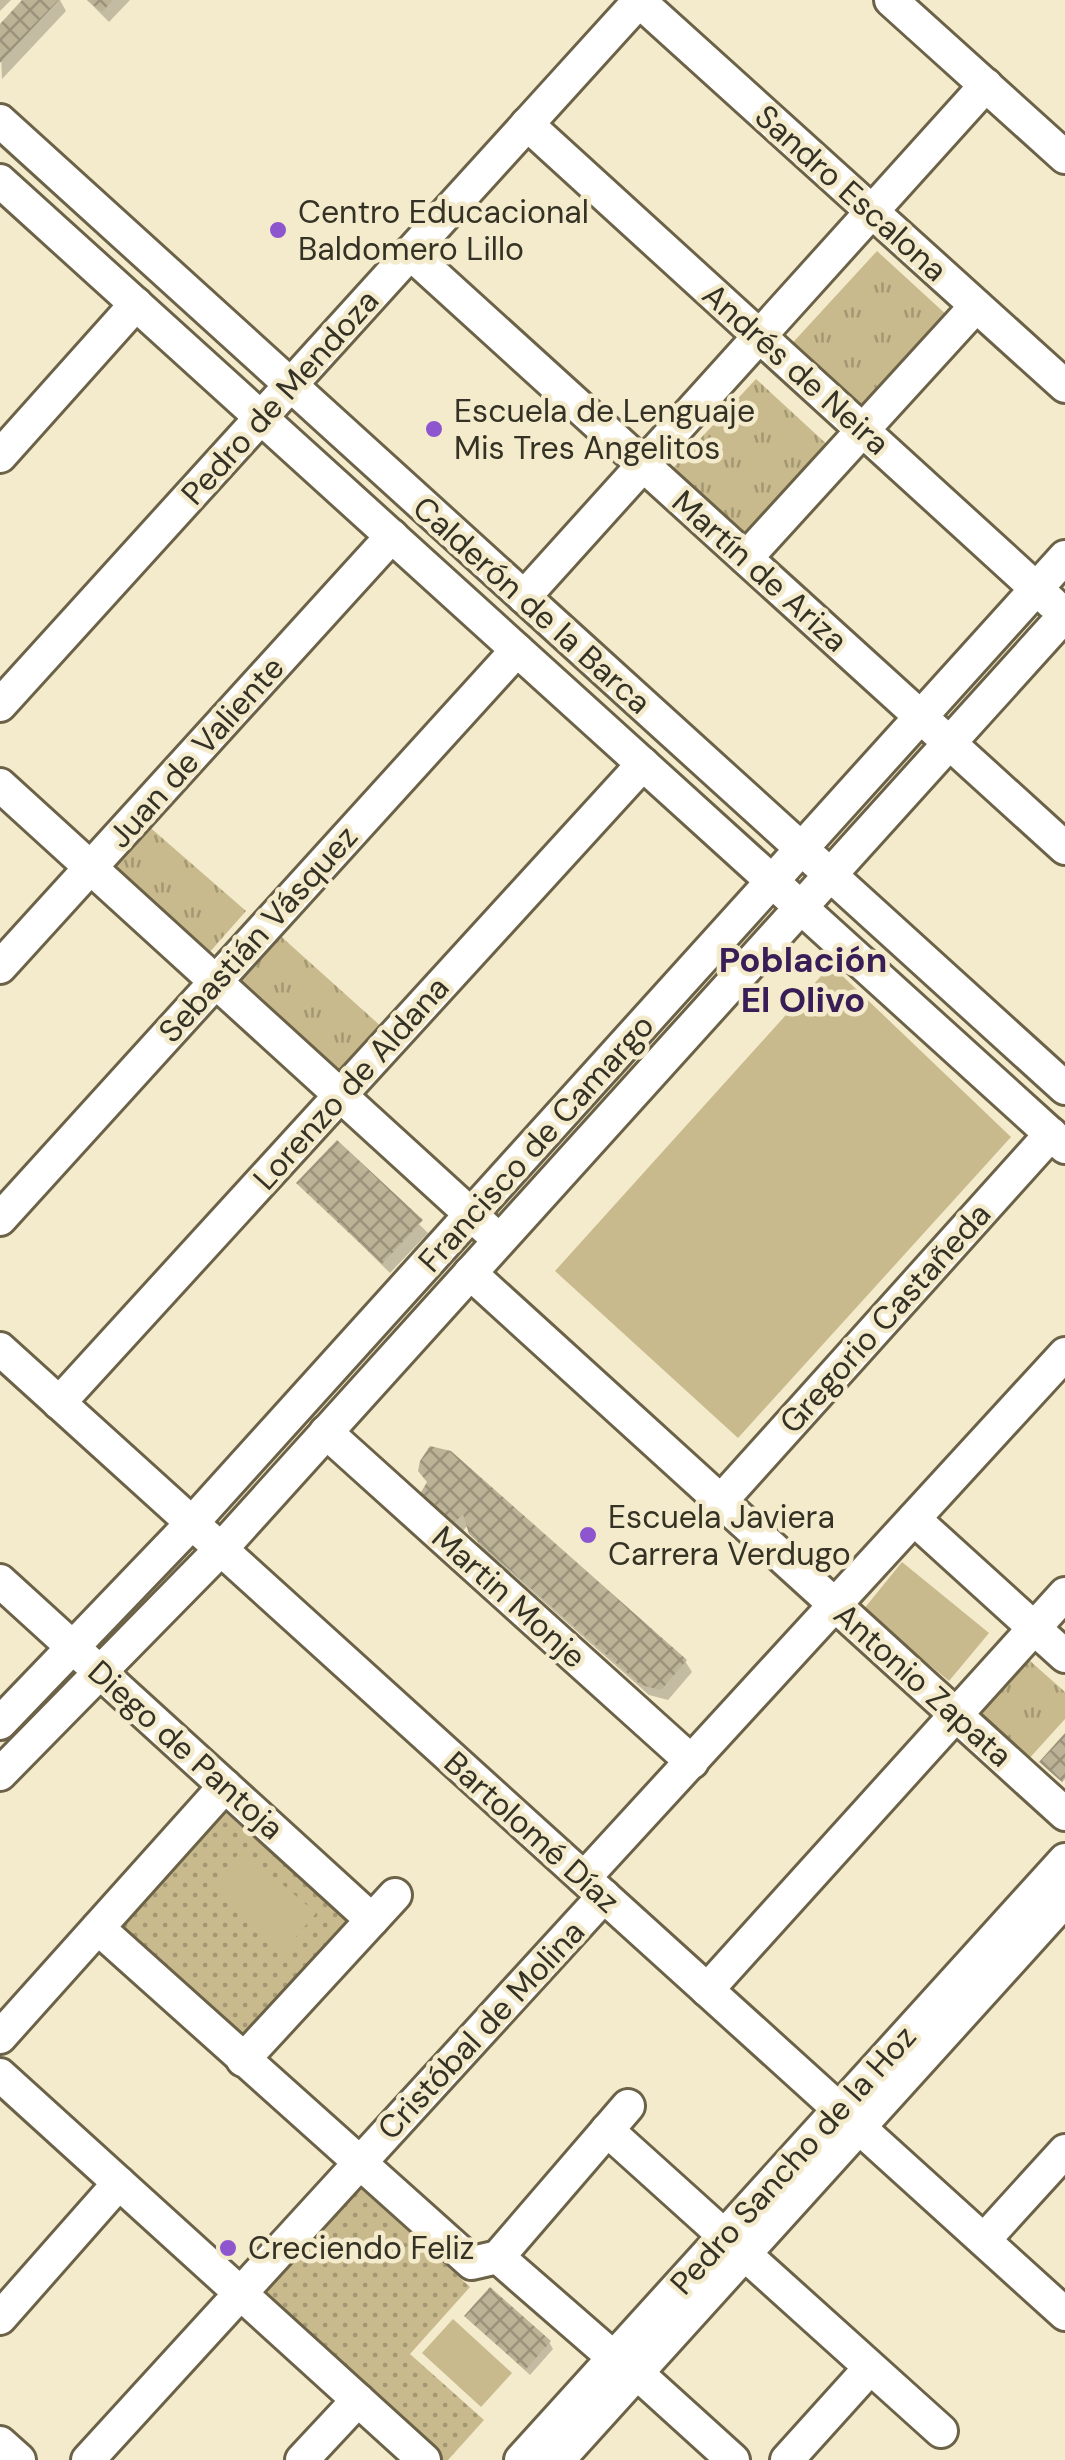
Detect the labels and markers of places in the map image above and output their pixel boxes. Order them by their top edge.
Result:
place label: Centro Educacional Baldomero Lillo [298,191,589,270]
marker: Centro Educacional Baldomero Lillo [267,219,289,241]
place label: Escuela de Lenguaje Mis Tres Angelitos [454,390,755,469]
marker: Escuela de Lenguaje Mis Tres Angelitos [423,418,445,440]
place label: Escuela Javiera Carrera Verdugo [608,1496,851,1575]
marker: Escuela Javiera Carrera Verdugo [577,1524,599,1546]
place label: Creciendo Feliz [248,2227,475,2269]
marker: Creciendo Feliz [217,2237,239,2259]

